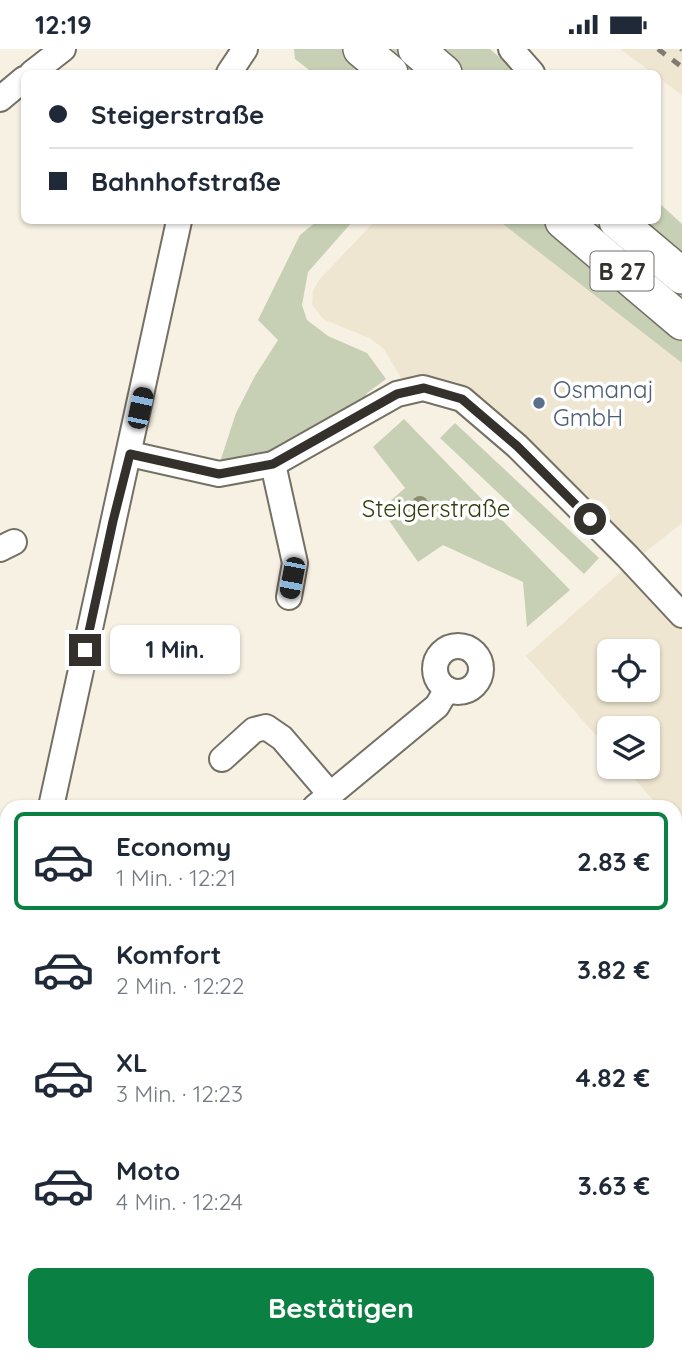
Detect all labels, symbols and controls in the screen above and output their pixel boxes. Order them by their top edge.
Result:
text: 12:19 [35,8,92,41]
text: Steigerstraße [91,98,264,131]
text: Bahnhofstraße [91,165,281,198]
road number: B 27 [590,251,654,291]
place label: Osmanaj GmbH [553,374,654,432]
car [126,385,155,431]
marker: Osmanaj GmbH [531,395,547,411]
park label: Steigerstraße [362,493,510,523]
route start [574,503,606,535]
car [278,555,307,601]
callout: 1 Min. [110,625,239,675]
route end [69,634,101,666]
text: 1 Min. [145,635,205,664]
map controls [597,639,660,779]
button: locate [597,639,660,702]
button: layers [597,716,660,779]
icon: car [32,830,95,893]
text: Economy [116,830,231,863]
text: 2.83 € [577,845,650,878]
text: 1 Min. · 12:21 [116,863,236,892]
icon: car [32,938,95,1001]
text: Komfort [116,938,221,971]
text: 3.82 € [577,953,650,986]
text: 2 Min. · 12:22 [116,971,245,1000]
icon: car [32,1046,95,1109]
text: XL [116,1046,148,1079]
text: 4.82 € [576,1061,650,1094]
text: 3 Min. · 12:23 [116,1079,243,1108]
icon: car [32,1154,95,1217]
text: Moto [116,1154,180,1187]
text: 3.63 € [578,1169,650,1202]
text: 4 Min. · 12:24 [116,1187,243,1216]
button: Bestätigen [28,1268,654,1348]

